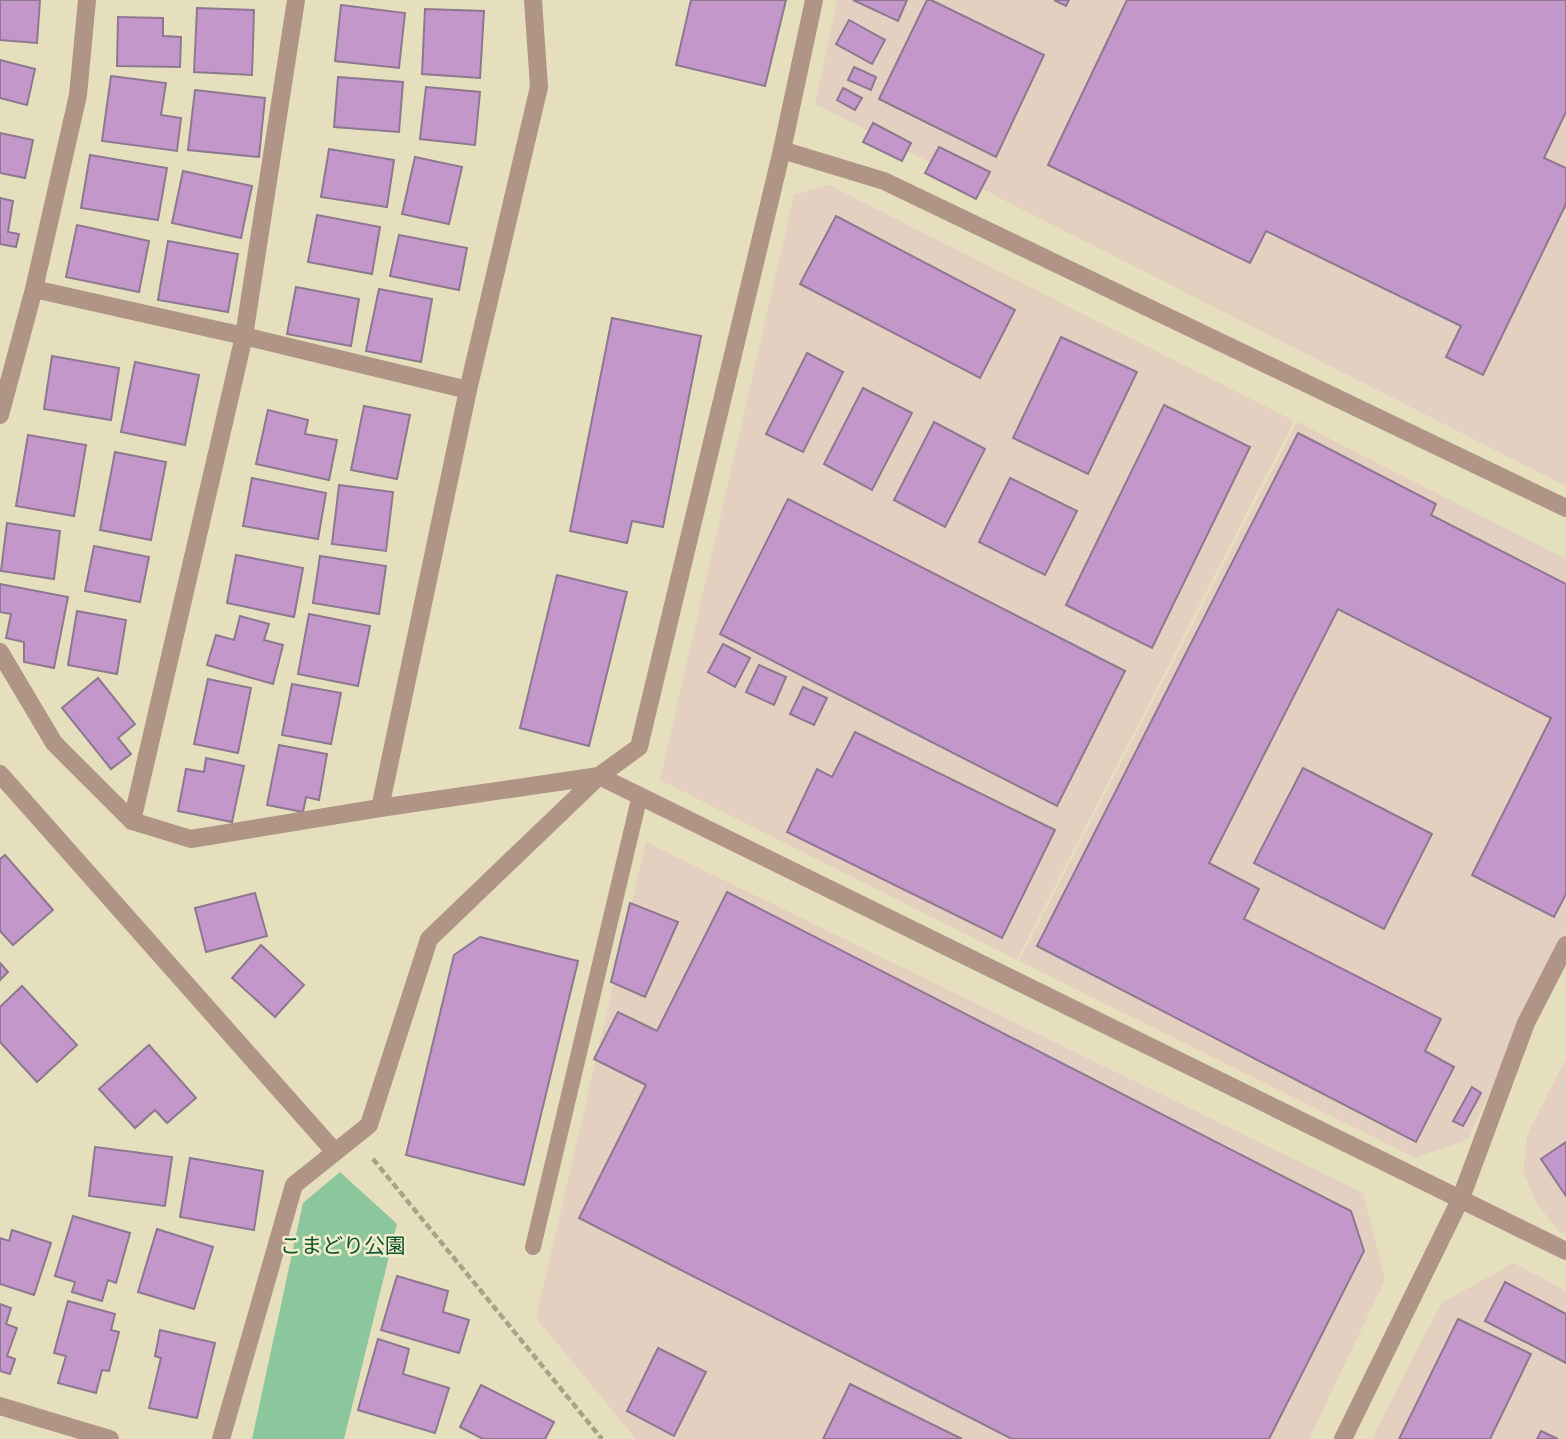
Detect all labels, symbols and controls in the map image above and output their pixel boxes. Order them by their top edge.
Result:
park label: こまどり公園 [280,1232,406,1258]

